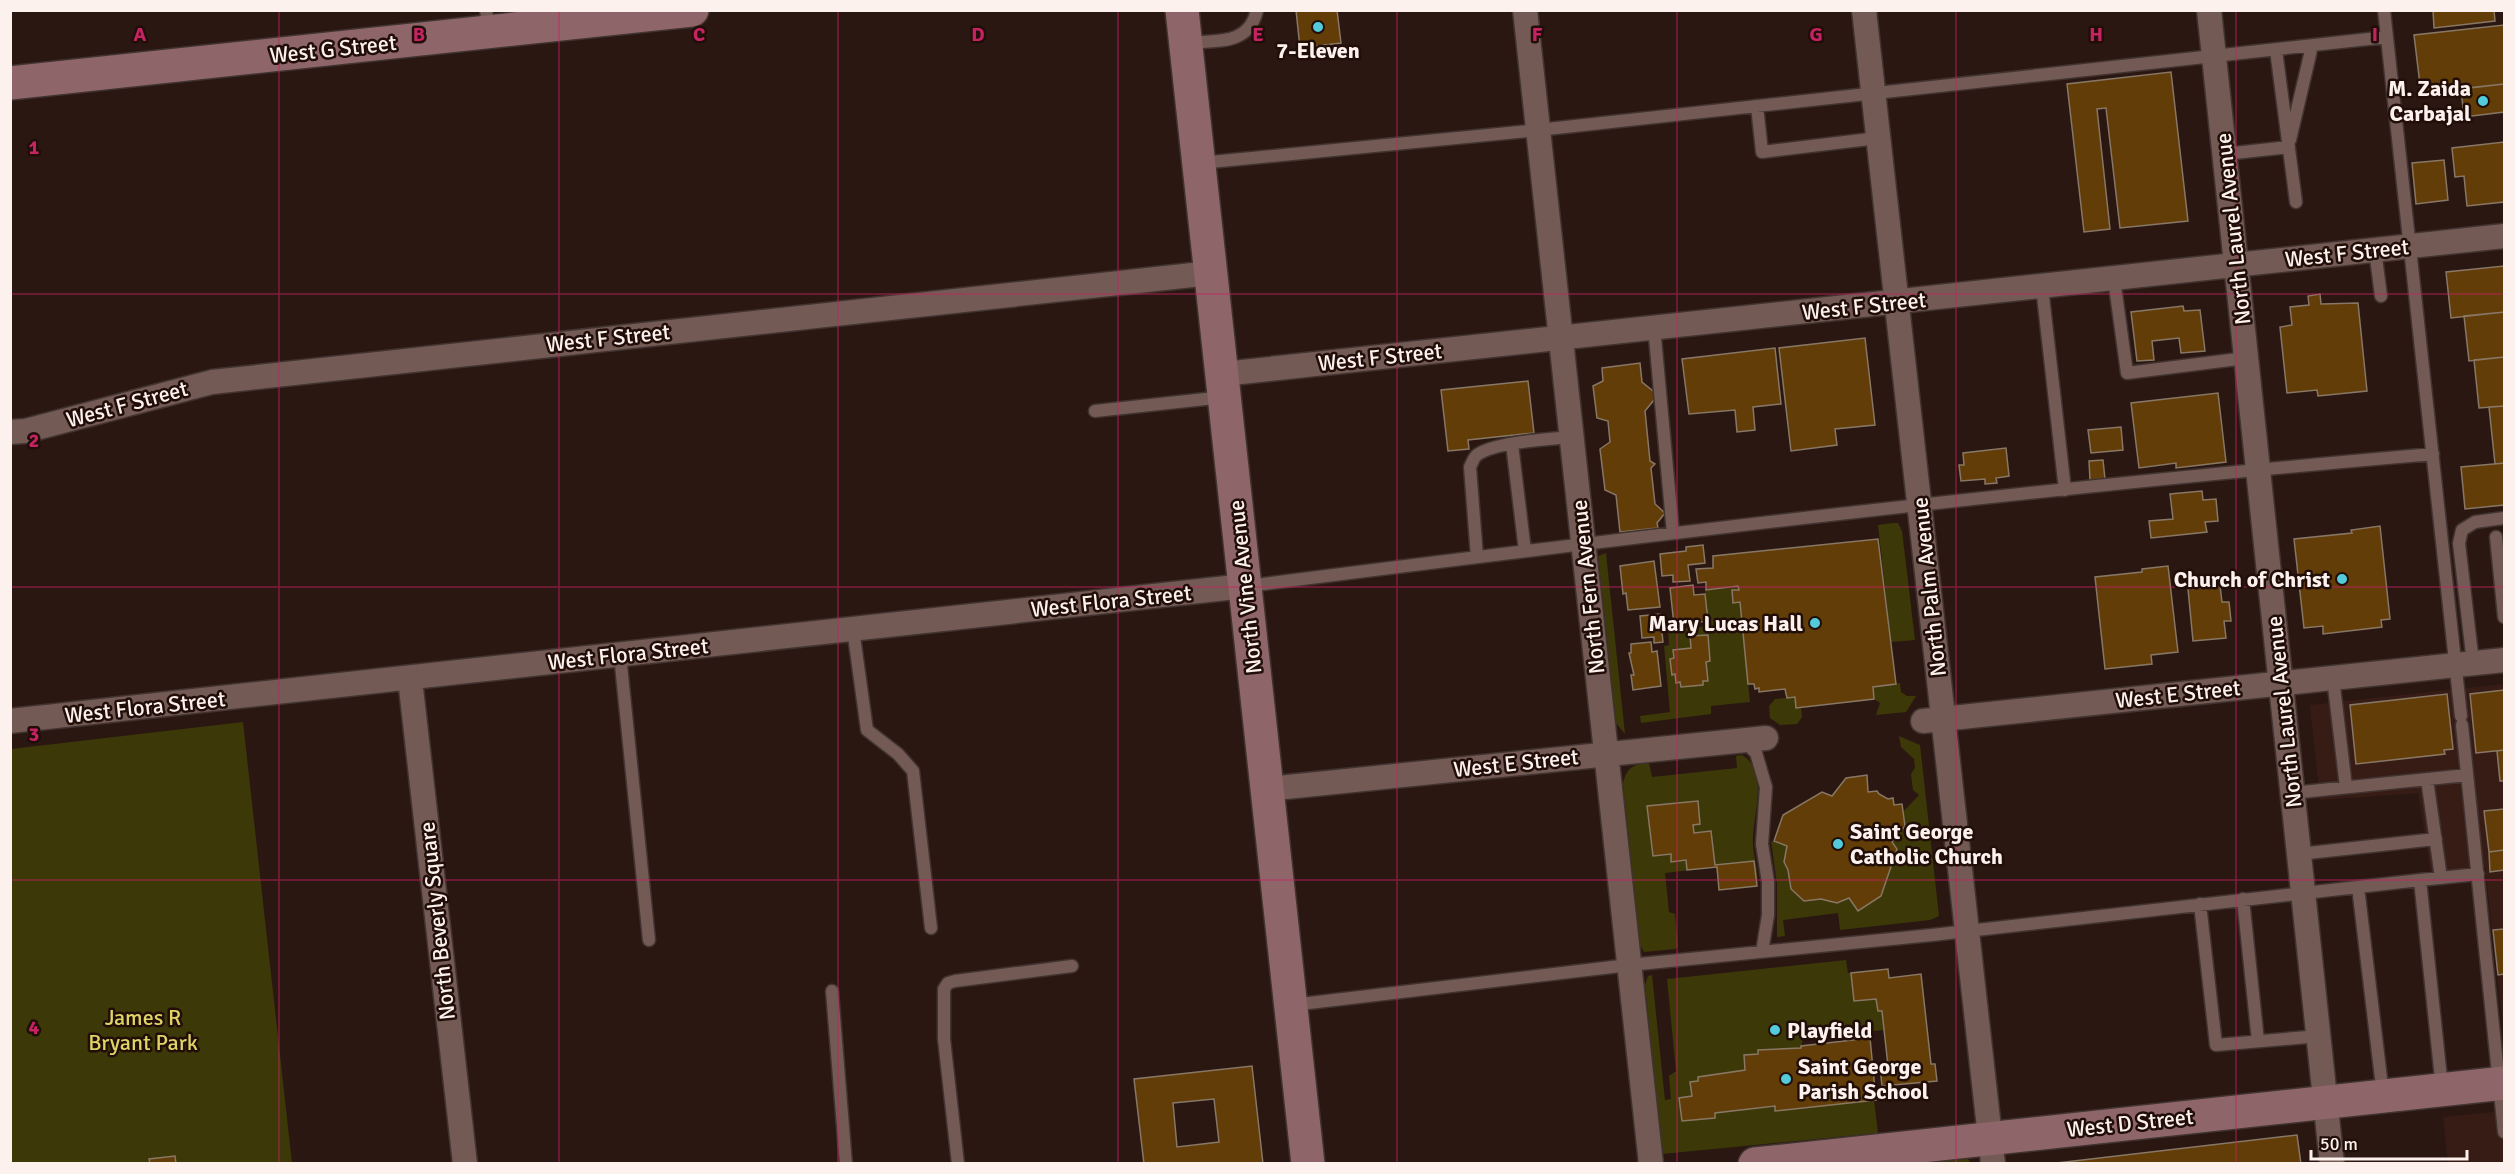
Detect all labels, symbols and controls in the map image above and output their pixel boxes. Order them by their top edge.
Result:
marker: 7-Eleven [1311,20,1325,34]
text: A [134,22,147,47]
text: B [413,22,425,47]
text: C [693,22,705,47]
text: D [971,22,985,47]
text: E [1252,22,1264,47]
text: F [1532,22,1543,47]
text: G [1809,22,1823,47]
text: H [2089,22,2103,47]
text: I [2372,22,2378,47]
street label: West G Street [268,29,398,69]
place label: 7-Eleven [1276,37,1360,64]
place label: M. Zaida Carbajal [2388,75,2471,127]
marker: M. Zaida Carbajal [2476,94,2490,108]
street label: North Laurel Avenue [2210,132,2256,326]
text: 1 [29,135,40,160]
street label: West F Street [2284,233,2411,273]
street label: West F Street [1801,286,1928,326]
street label: West F Street [545,318,672,358]
street label: West F Street [1317,337,1444,377]
street label: West F Street [63,375,191,433]
text: 2 [29,428,39,453]
street label: North Palm Avenue [1906,496,1952,678]
street label: North Vine Avenue [1222,499,1268,675]
street label: North Fern Avenue [1565,499,1611,675]
place label: Church of Christ [2174,566,2330,593]
marker: Church of Christ [2335,572,2349,586]
street label: West Flora Street [1029,579,1193,623]
place label: Mary Lucas Hall [1649,610,1803,637]
street label: North Laurel Avenue [2261,615,2307,809]
marker: Mary Lucas Hall [1808,616,1822,630]
street label: West Flora Street [546,632,710,676]
street label: West E Street [2114,674,2242,714]
street label: West Flora Street [63,685,227,729]
text: 3 [29,722,39,747]
street label: West E Street [1452,743,1580,783]
place label: Saint George Catholic Church [1850,818,2003,870]
street label: North Beverly Square [413,820,461,1022]
marker: Saint George Catholic Church [1831,837,1845,851]
park label: James R Bryant Park [88,1004,198,1056]
text: 4 [29,1015,40,1040]
place label: Playfield [1787,1017,1873,1044]
marker: Playfield [1768,1023,1782,1037]
place label: Saint George Parish School [1798,1053,1929,1105]
marker: Saint George Parish School [1779,1072,1793,1086]
street label: West D Street [2065,1103,2195,1143]
scale bar [2311,1123,2467,1161]
text: 50 m [2320,1133,2358,1155]

